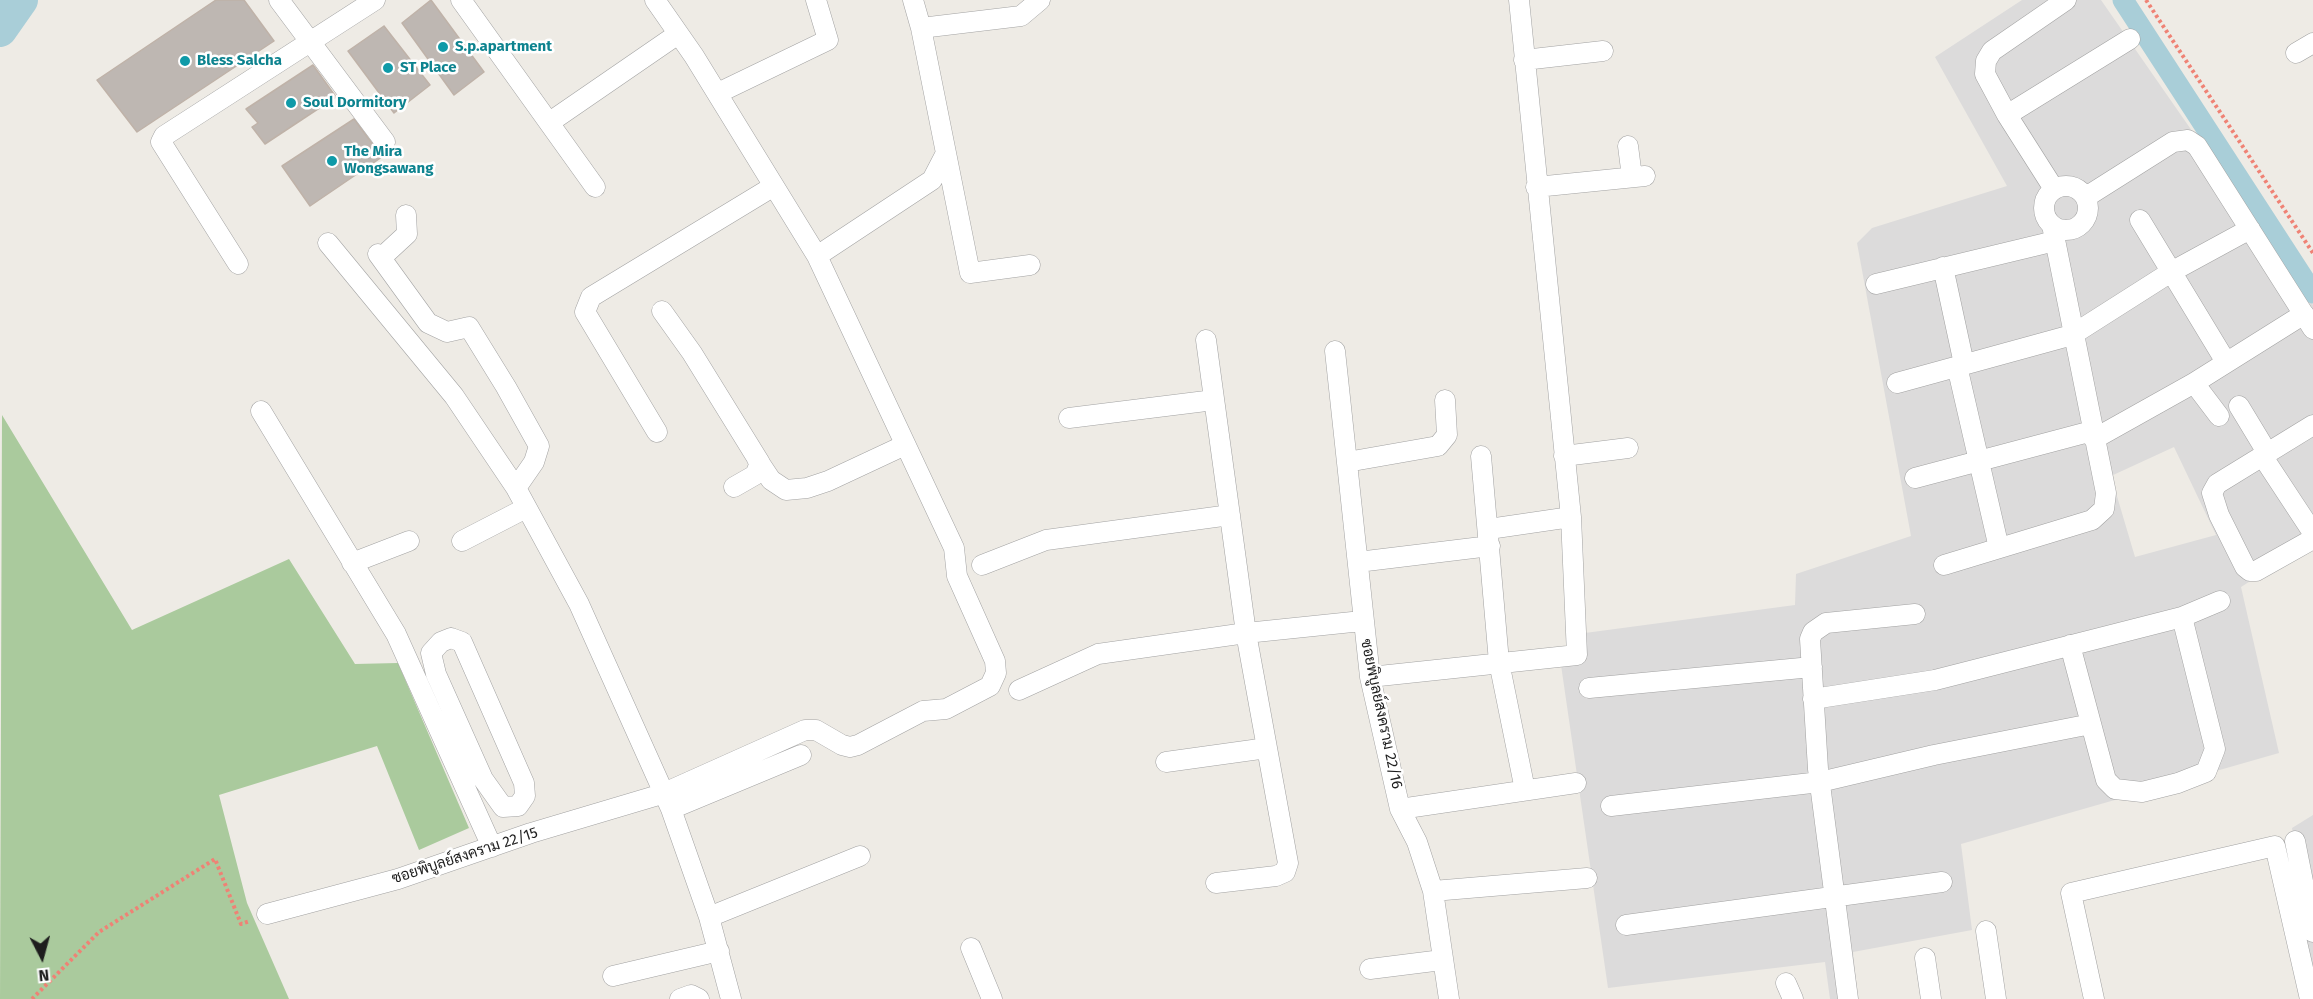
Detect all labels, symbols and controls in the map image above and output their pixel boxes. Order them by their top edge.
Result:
place label: S.p.apartment [455,38,552,56]
marker: S.p.apartment [436,40,450,54]
place label: Bless Salcha [197,52,282,70]
marker: Bless Salcha [178,54,192,68]
place label: ST Place [400,59,457,77]
marker: ST Place [381,61,395,75]
place label: Soul Dormitory [303,94,406,112]
marker: Soul Dormitory [284,96,298,110]
place label: The Mira Wongsawang [344,143,434,178]
marker: The Mira Wongsawang [325,154,339,168]
street label: ซอยพิบูลย์สงคราม 22/16 [1356,637,1406,791]
street label: ซอยพิบูลย์สงคราม 22/15 [390,824,540,888]
north arrow [12,927,72,987]
text: N [38,965,50,985]

